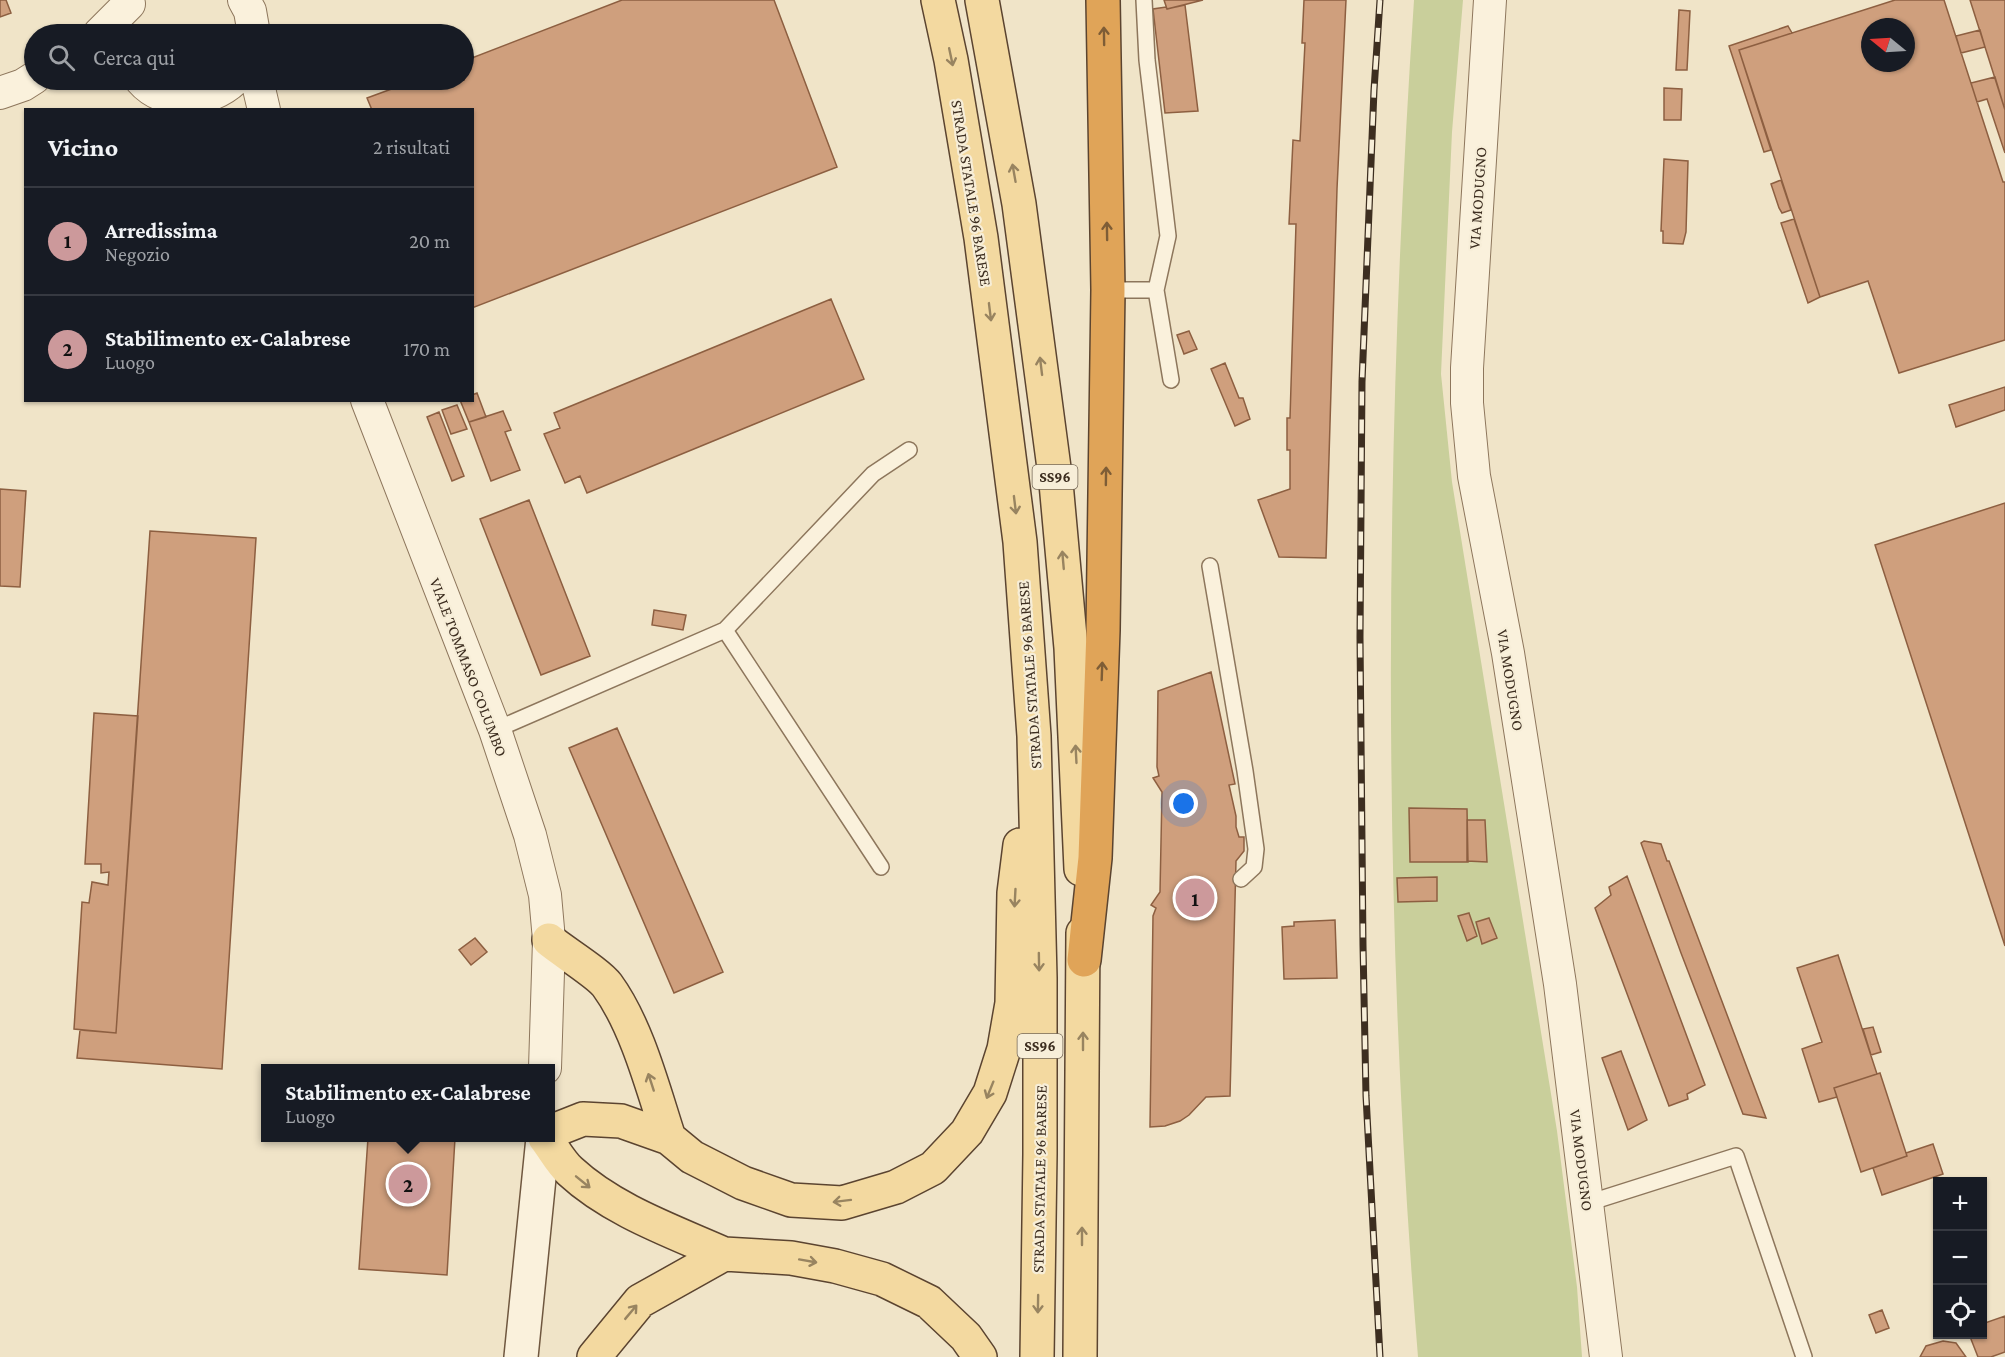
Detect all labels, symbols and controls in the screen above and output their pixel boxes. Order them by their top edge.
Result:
north arrow [1861,18,1915,72]
search box [24,24,474,90]
one-way arrow [1098,27,1110,47]
icon: search [45,41,78,74]
text: Cerca qui [93,45,175,70]
one-way arrow [945,47,957,66]
street label: STRADA STATALE 96 BARESE [948,99,995,288]
text: Vicino [48,133,118,162]
text: 2 risultati [373,136,450,158]
street label: VIA MODUGNO [1465,146,1490,250]
one-way arrow [1008,164,1019,183]
text: Arredissima [105,218,217,243]
one-way arrow [1102,222,1113,242]
text: 1 [64,230,71,252]
text: 20 m [409,230,450,252]
text: Negozio [105,243,170,265]
one-way arrow [985,302,996,321]
text: Stabilimento ex-Calabrese [105,326,350,351]
text: 2 [62,338,73,360]
text: 170 m [403,338,450,360]
text: Luogo [105,351,155,373]
one-way arrow [1035,357,1046,377]
road number: SS96 [1032,465,1078,489]
one-way arrow [1100,466,1111,486]
one-way arrow [1010,495,1021,515]
one-way arrow [1057,550,1068,570]
street label: VIALE TOMMASO COLUMBO [427,575,510,759]
street label: STRADA STATALE 96 BARESE [1014,580,1045,769]
street label: VIA MODUGNO [1494,628,1527,732]
one-way arrow [1096,661,1108,681]
one-way arrow [1071,745,1082,765]
your location [1169,789,1198,818]
pin: 1 [1176,876,1214,920]
one-way arrow [1009,888,1020,908]
one-way arrow [1034,952,1045,972]
one-way arrow [1078,1031,1089,1051]
road number: SS96 [1018,1034,1062,1058]
popup [261,1064,555,1142]
one-way arrow [645,1073,656,1092]
text: Stabilimento ex-Calabrese [285,1080,531,1105]
one-way arrow [984,1080,995,1099]
street label: STRADA STATALE 96 BARESE [1029,1085,1050,1273]
text: Luogo [285,1105,335,1127]
street label: VIA MODUGNO [1567,1108,1596,1212]
pin: 2 [388,1162,428,1206]
one-way arrow [575,1175,591,1188]
map controls [1933,1177,1987,1339]
button: + [1933,1177,1987,1231]
one-way arrow [833,1196,853,1207]
one-way arrow [1076,1226,1088,1246]
button: − [1933,1231,1987,1285]
one-way arrow [797,1256,817,1267]
button: locate [1933,1285,1987,1339]
one-way arrow [1032,1294,1043,1314]
one-way arrow [624,1304,637,1320]

